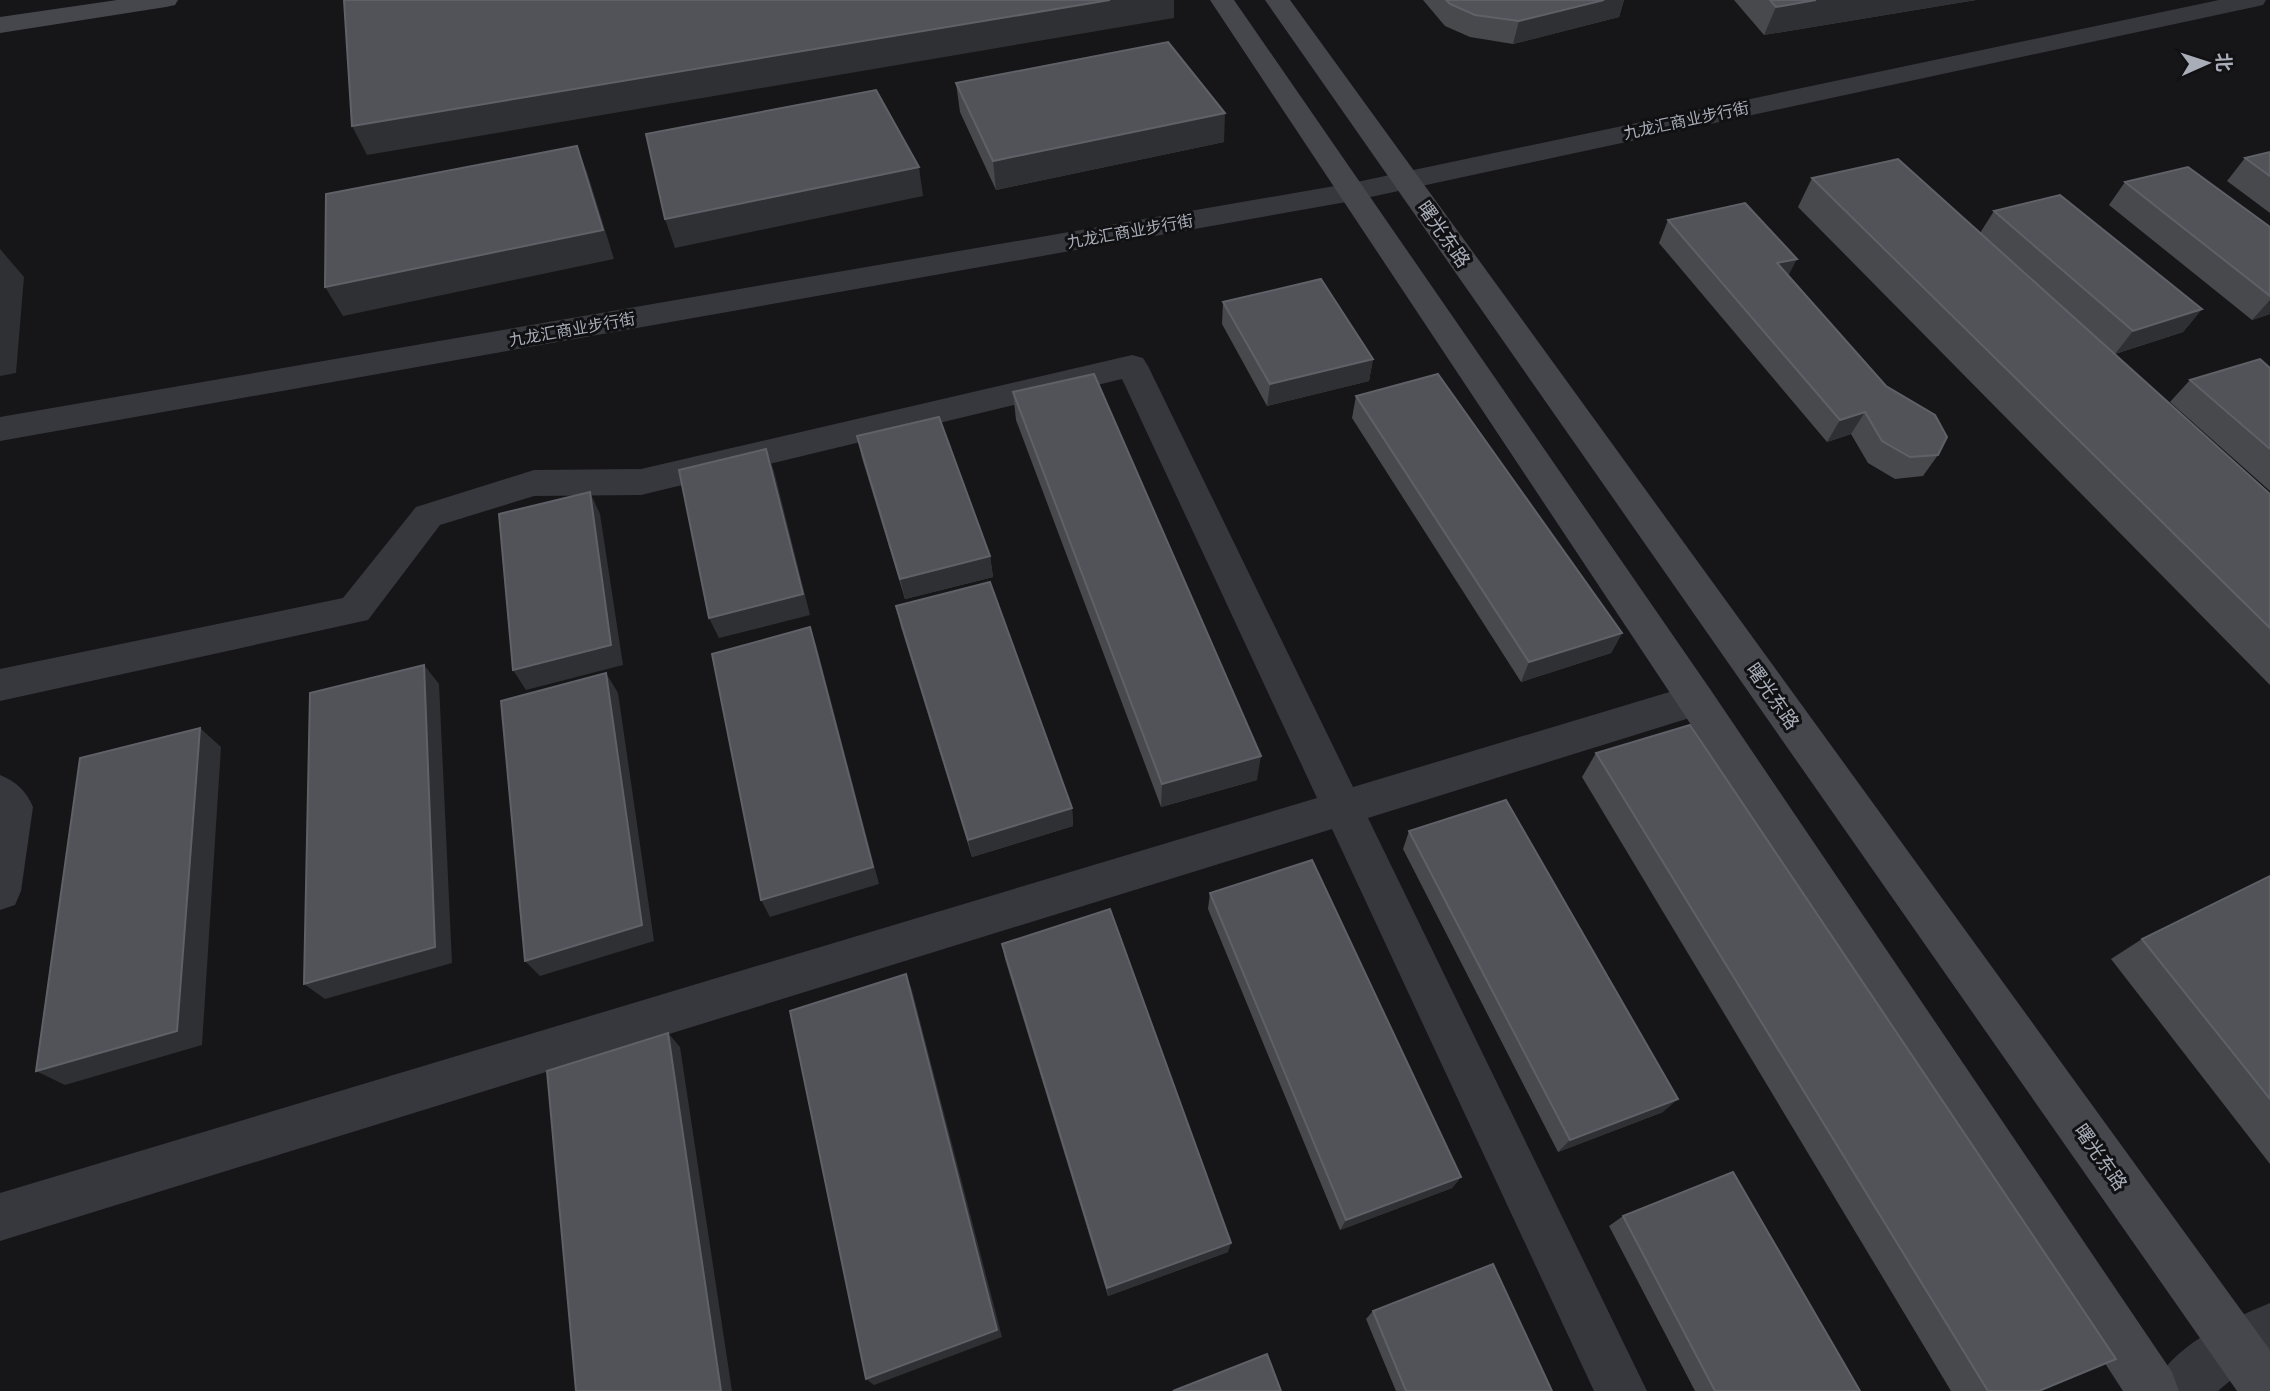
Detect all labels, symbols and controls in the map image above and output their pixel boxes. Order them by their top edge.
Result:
north arrow [2172,28,2242,98]
text: 北 [2212,52,2235,72]
street label: 九龙汇商业步行街 [1622,98,1750,142]
street label: 曙光东路 [1413,197,1475,271]
street label: 九龙汇商业步行街 [1065,211,1195,251]
street label: 九龙汇商业步行街 [507,309,637,349]
street label: 曙光东路 [1742,659,1804,733]
street label: 曙光东路 [2070,1120,2132,1194]

